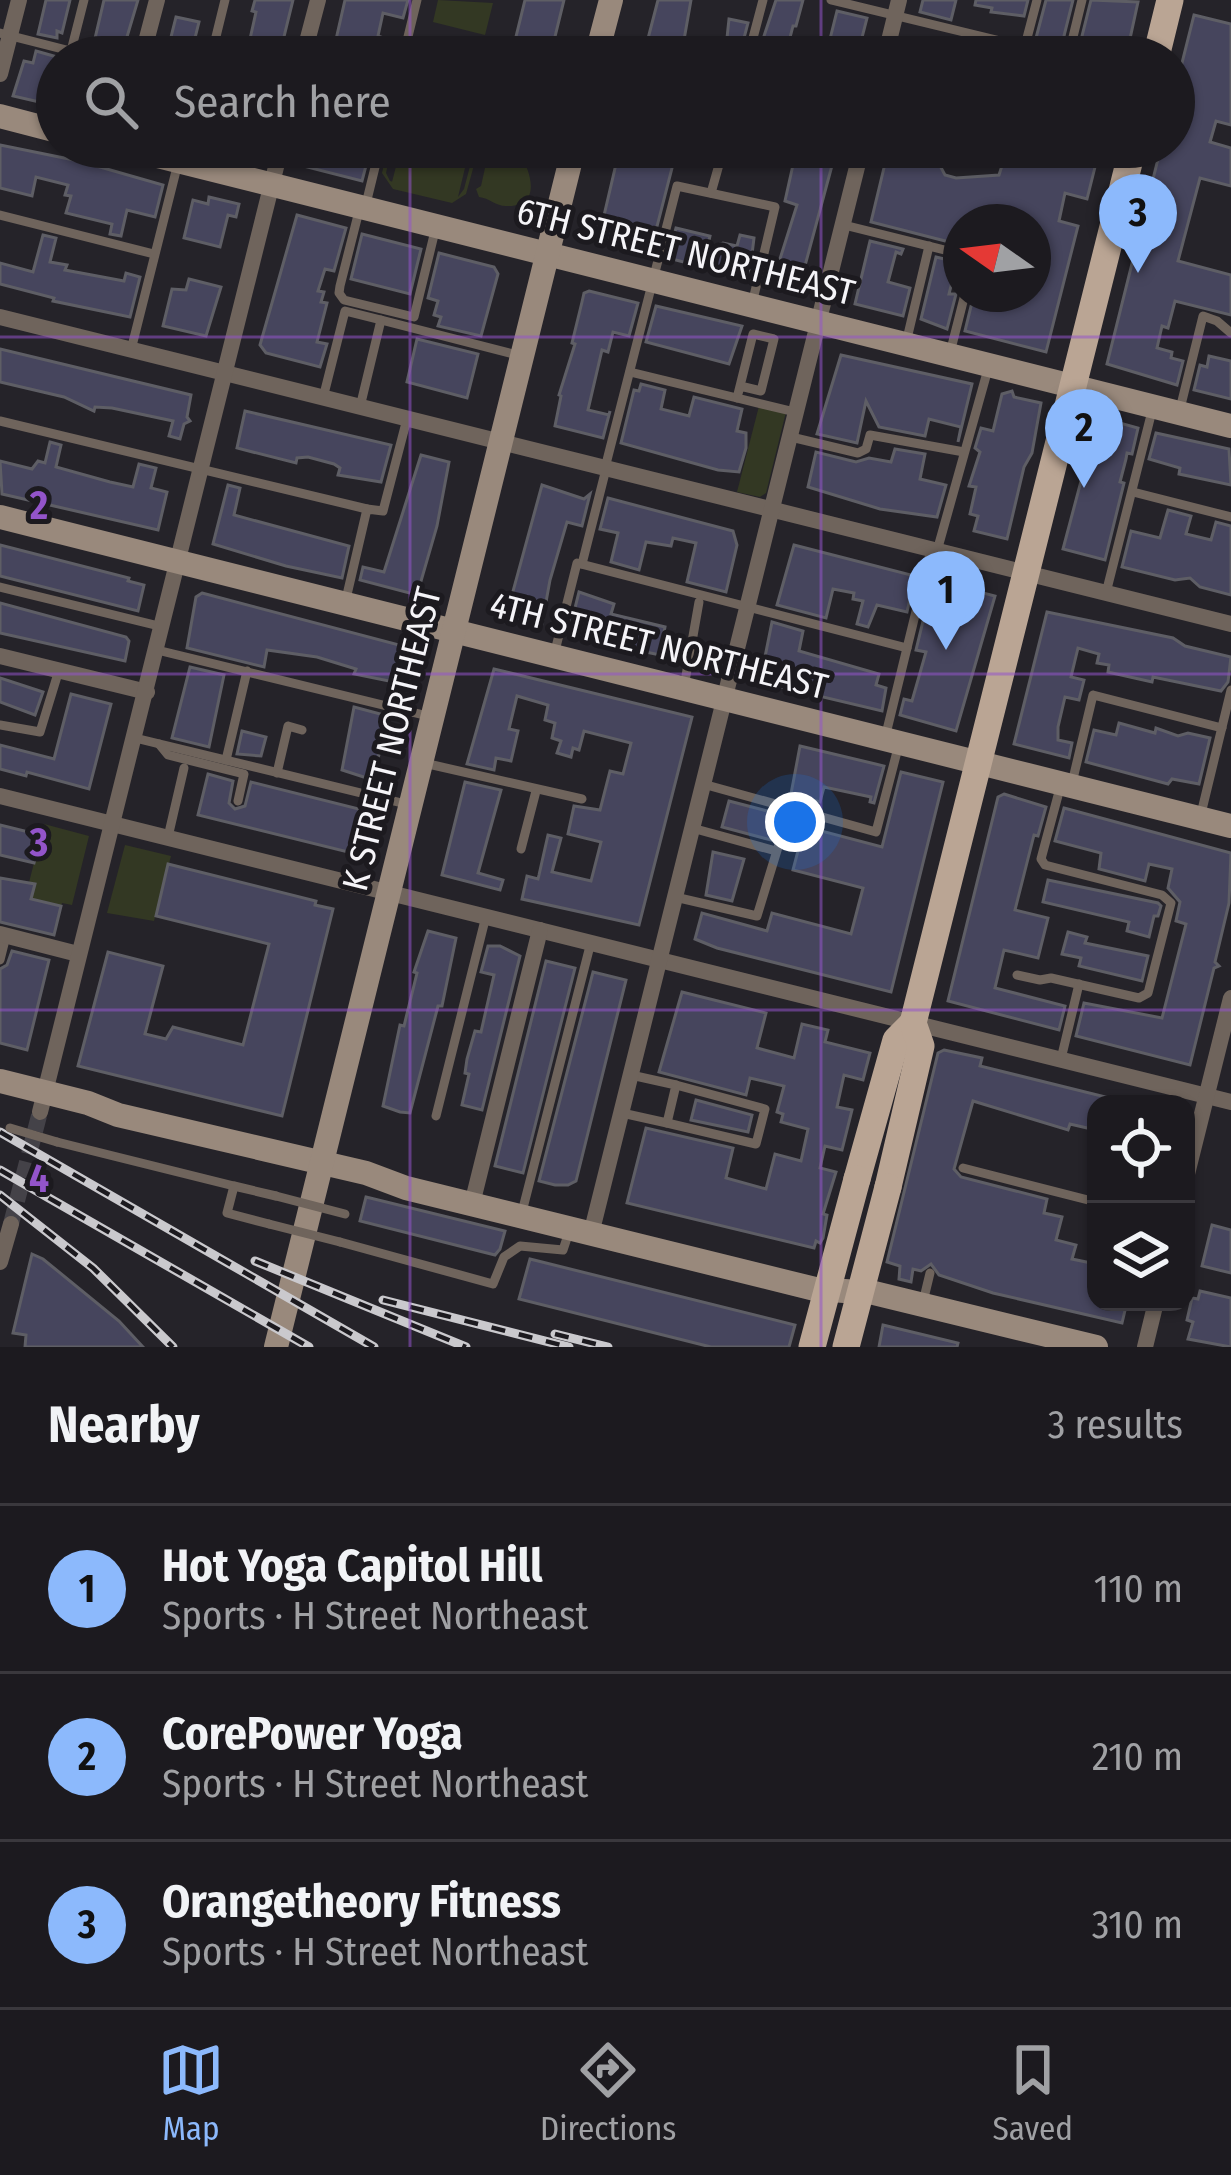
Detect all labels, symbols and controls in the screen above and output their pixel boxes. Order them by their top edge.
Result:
search box [36,36,1195,168]
icon: search [78,69,144,135]
text: Search here [174,75,391,129]
pin: 3 [1099,174,1177,273]
street label: 6TH STREET NORTHEAST [512,189,860,315]
north arrow [943,204,1051,312]
pin: 2 [1045,389,1123,488]
text: 2 [29,483,48,529]
pin: 1 [907,551,985,650]
street label: K STREET NORTHEAST [333,583,451,896]
street label: 4TH STREET NORTHEAST [485,583,832,709]
your location [765,792,825,852]
text: 3 [29,820,48,866]
map controls [1087,1095,1195,1311]
button: locate [1087,1095,1195,1203]
text: 4 [29,1156,49,1202]
button: layers [1087,1203,1195,1311]
text: Nearby [48,1394,200,1456]
text: 3 results [1048,1402,1183,1448]
text: Hot Yoga Capitol Hill [162,1539,542,1593]
text: 1 [79,1566,95,1612]
text: 110 m [1094,1566,1183,1612]
text: Sports · H Street Northeast [162,1593,588,1639]
text: CorePower Yoga [162,1707,463,1761]
text: 2 [78,1734,96,1780]
text: 210 m [1092,1734,1183,1780]
text: Sports · H Street Northeast [162,1761,588,1807]
text: Orangetheory Fitness [162,1875,561,1929]
text: 3 [78,1902,96,1948]
text: 310 m [1092,1902,1183,1948]
text: Sports · H Street Northeast [162,1929,588,1975]
tab: Map [158,2037,224,2149]
tab: Directions [540,2037,676,2149]
tab: Saved [992,2037,1073,2149]

